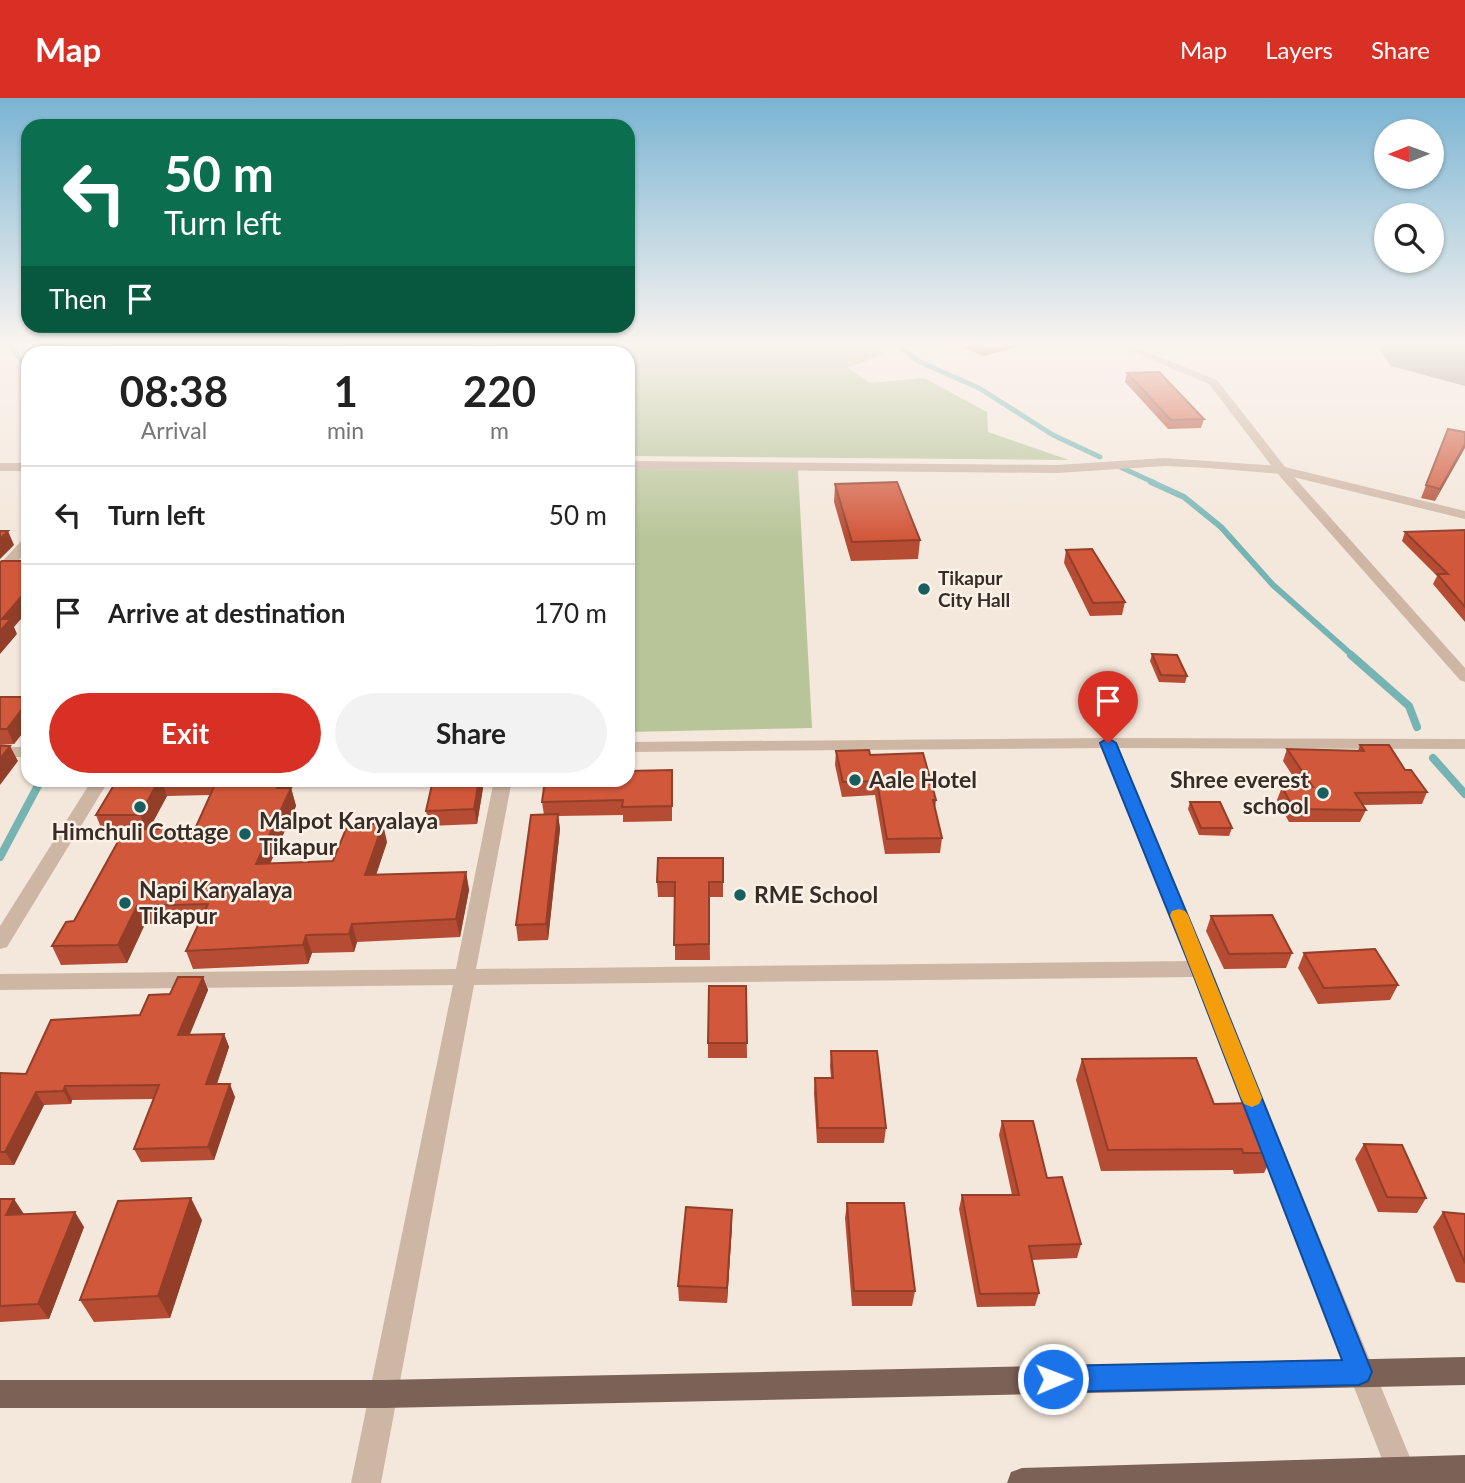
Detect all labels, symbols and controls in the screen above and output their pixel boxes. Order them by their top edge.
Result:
text: Map [35,29,101,69]
text: Map [1180,35,1227,64]
text: Layers [1265,35,1333,64]
text: Share [1371,35,1430,64]
north arrow [1374,119,1444,189]
map controls [1374,119,1444,273]
text: 50 m [164,144,274,202]
icon: left [49,147,140,238]
text: Turn left [164,203,281,242]
button: search [1374,203,1444,273]
icon: arrive [121,280,159,318]
text: Then [49,283,107,315]
text: 08:38 [120,366,228,416]
text: 1 [333,366,358,416]
text: 220 [463,366,536,416]
text: Arrival [141,416,207,444]
text: min [327,416,364,444]
text: m [490,416,509,444]
icon: left [49,496,87,534]
text: Turn left [108,499,205,531]
text: 50 m [549,499,607,531]
place label: Tikapur City Hall [938,566,1010,611]
marker: Tikapur City Hall [916,581,932,597]
icon: arrive [49,594,87,632]
text: Arrive at destination [108,597,345,629]
text: 170 m [534,597,607,629]
pin [1078,671,1138,743]
icon: arrive [1089,682,1127,720]
button: Exit [49,693,321,773]
button: Share [335,693,607,773]
place label: Aale Hotel [868,765,977,793]
place label: Shree everest school [1170,765,1309,819]
marker: Aale Hotel [847,772,863,788]
marker: Shree everest school [1315,785,1331,801]
marker: Himchuli Cottage [132,799,148,815]
place label: Malpot Karyalaya Tikapur [259,806,438,860]
place label: Himchuli Cottage [52,817,228,845]
marker: Malpot Karyalaya Tikapur [237,826,253,842]
place label: Napi Karyalaya Tikapur [139,875,293,929]
place label: RME School [754,880,878,908]
marker: RME School [732,887,748,903]
marker: Napi Karyalaya Tikapur [117,895,133,911]
position arrow [1016,1342,1090,1416]

